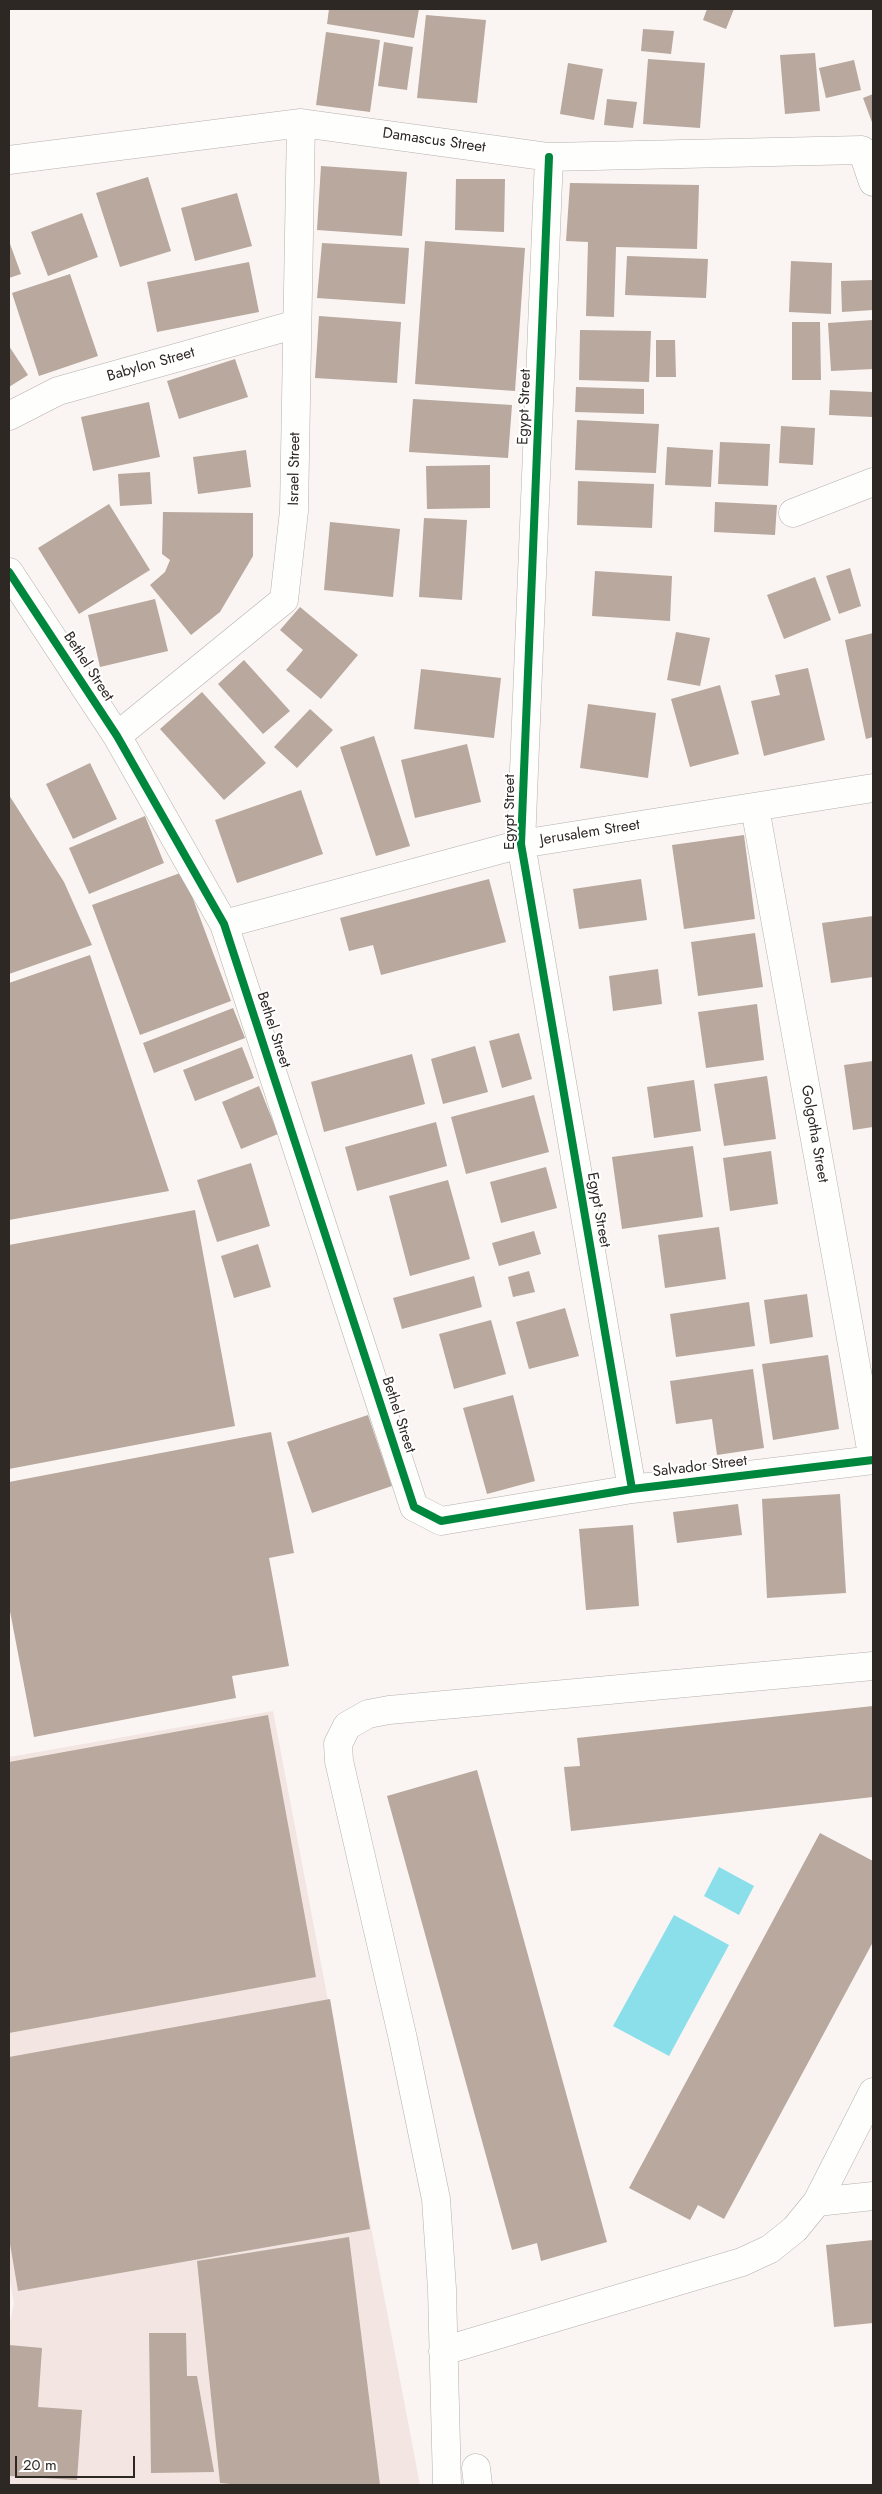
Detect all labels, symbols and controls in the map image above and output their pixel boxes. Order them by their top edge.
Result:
street label: Damascus Street [381,125,487,157]
street label: Babylon Street [105,344,197,386]
street label: Egypt Street [515,369,535,445]
street label: Israel Street [285,432,305,506]
street label: Bethel Street [59,629,117,705]
street label: Egypt Street [501,774,519,850]
street label: Jerusalem Street [539,816,641,850]
street label: Bethel Street [252,990,294,1070]
street label: Golgotha Street [797,1084,831,1184]
street label: Egypt Street [583,1171,613,1249]
street label: Bethel Street [377,1375,419,1455]
street label: Salvador Street [652,1452,748,1482]
scale bar [18,2446,138,2478]
text: 20 m [23,2454,57,2476]

